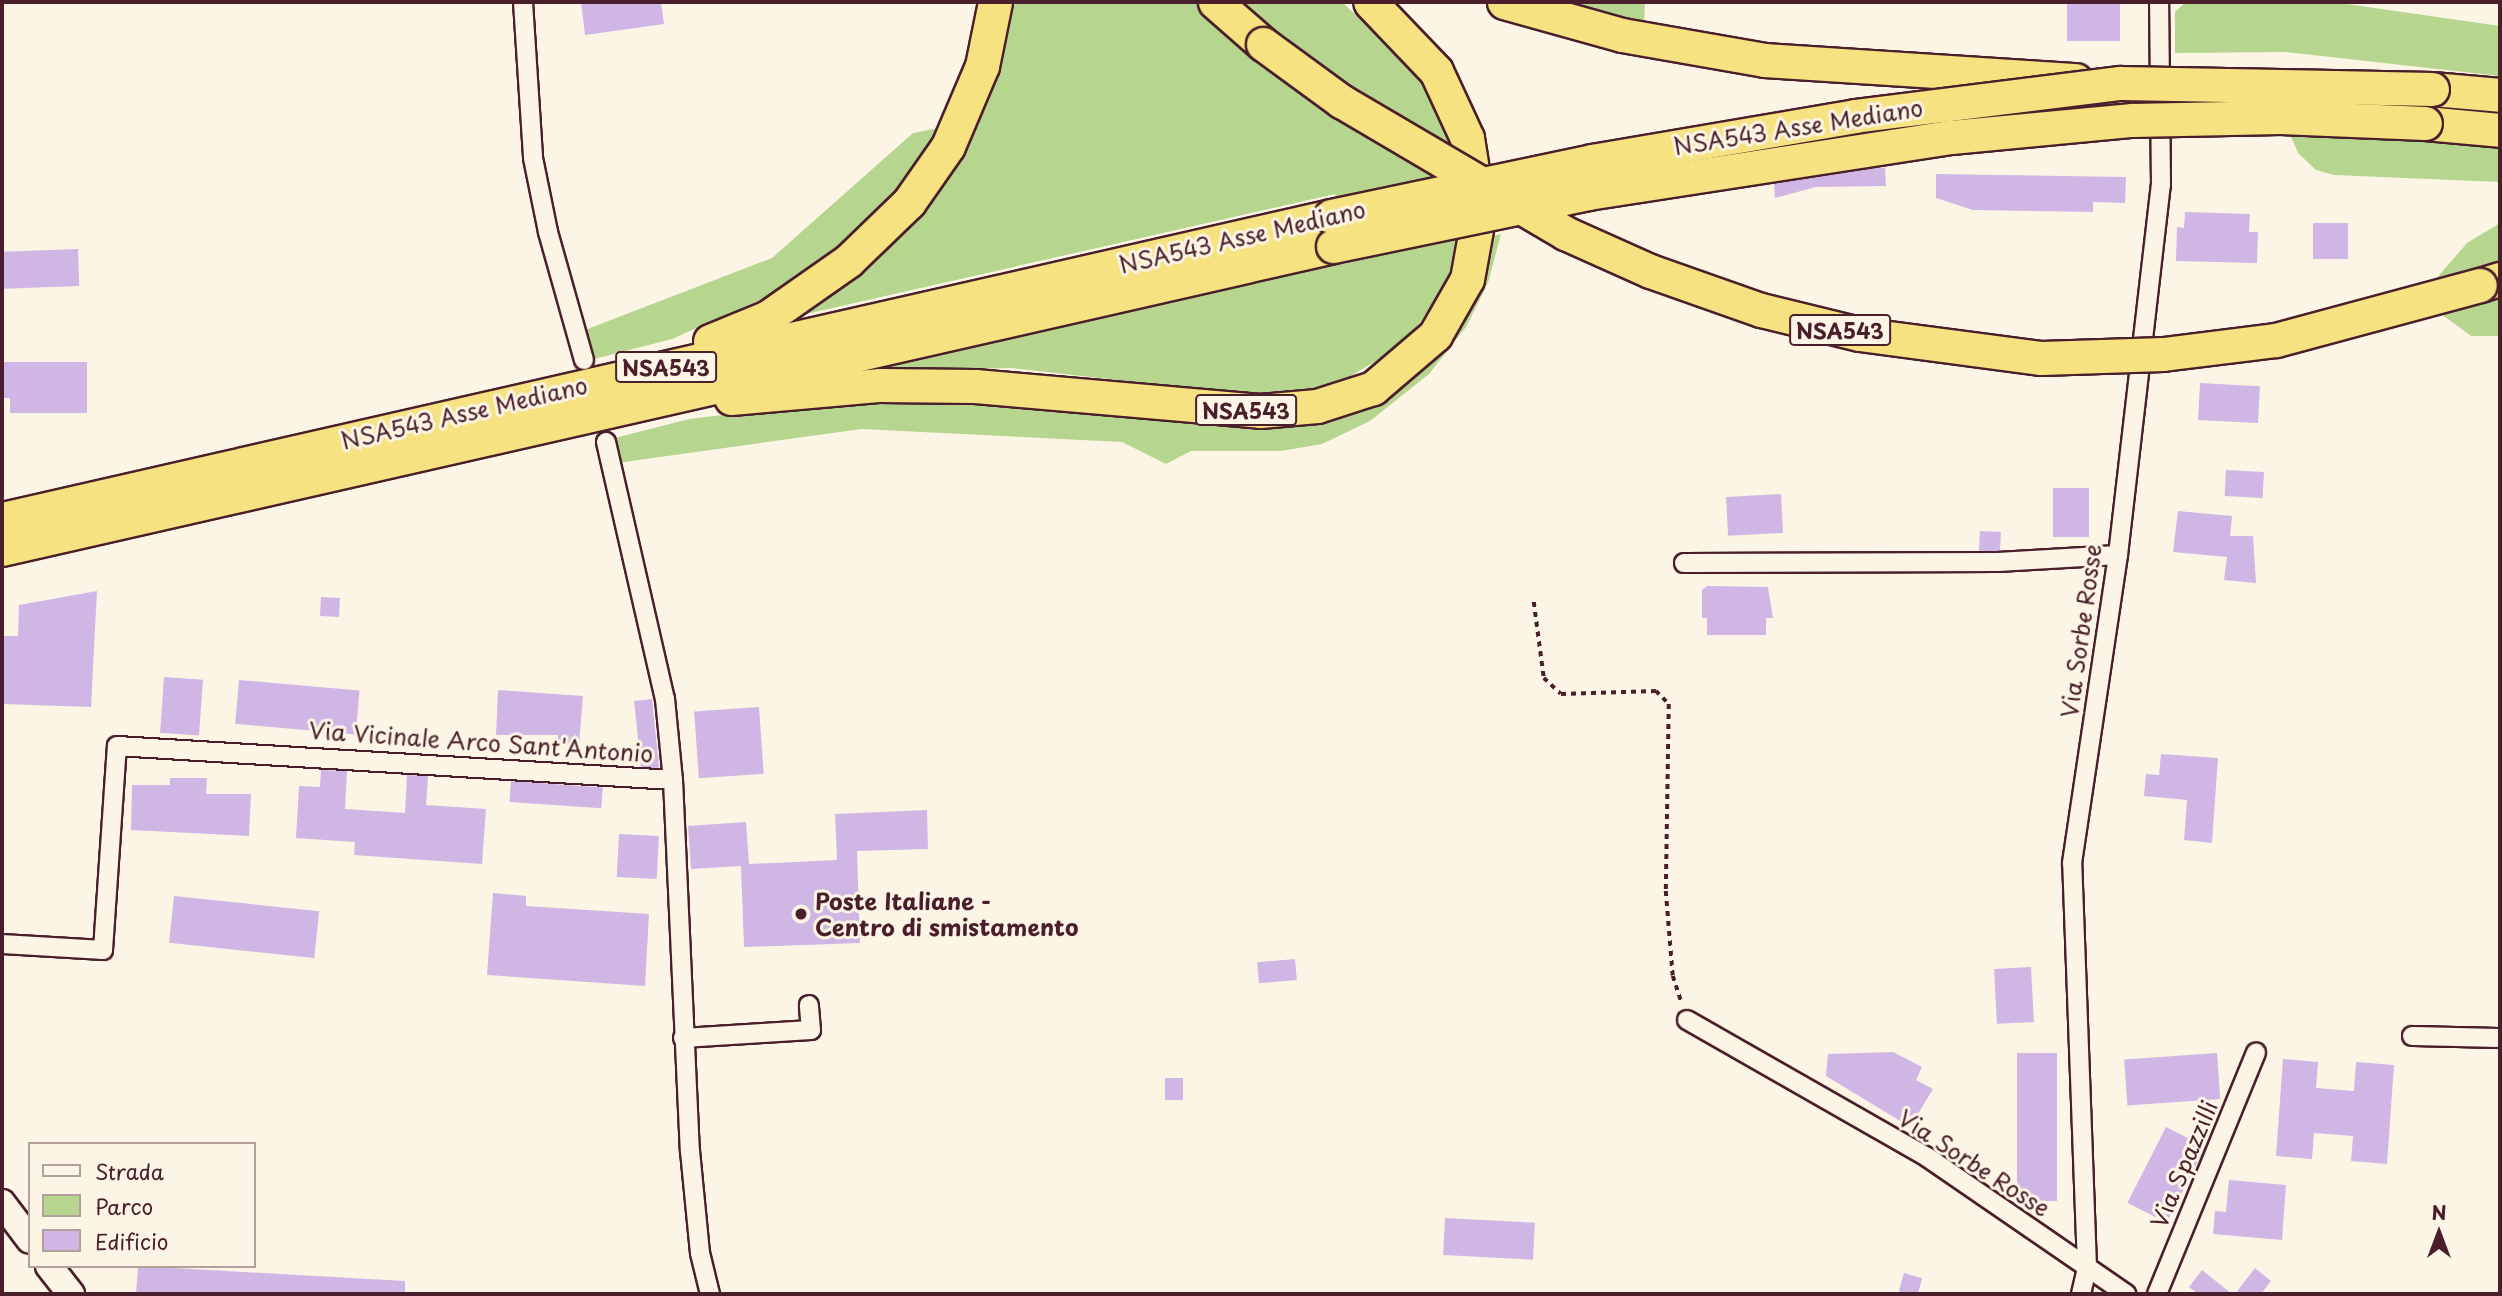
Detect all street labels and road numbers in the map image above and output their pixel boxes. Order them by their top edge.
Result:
street label: NSA543 Asse Mediano [1670,93,1926,161]
street label: NSA543 Asse Mediano [1115,195,1369,279]
road number: NSA543 [1787,312,1892,348]
road number: NSA543 [614,350,718,384]
street label: NSA543 Asse Mediano [337,371,591,455]
road number: NSA543 [1194,392,1298,428]
street label: Via Sorbe Rosse [2055,541,2107,721]
street label: Via Vicinale Arco Sant'Antonio [308,716,654,768]
street label: Via Spazzilli [2145,1097,2223,1231]
street label: Via Sorbe Rosse [1892,1103,2056,1223]

